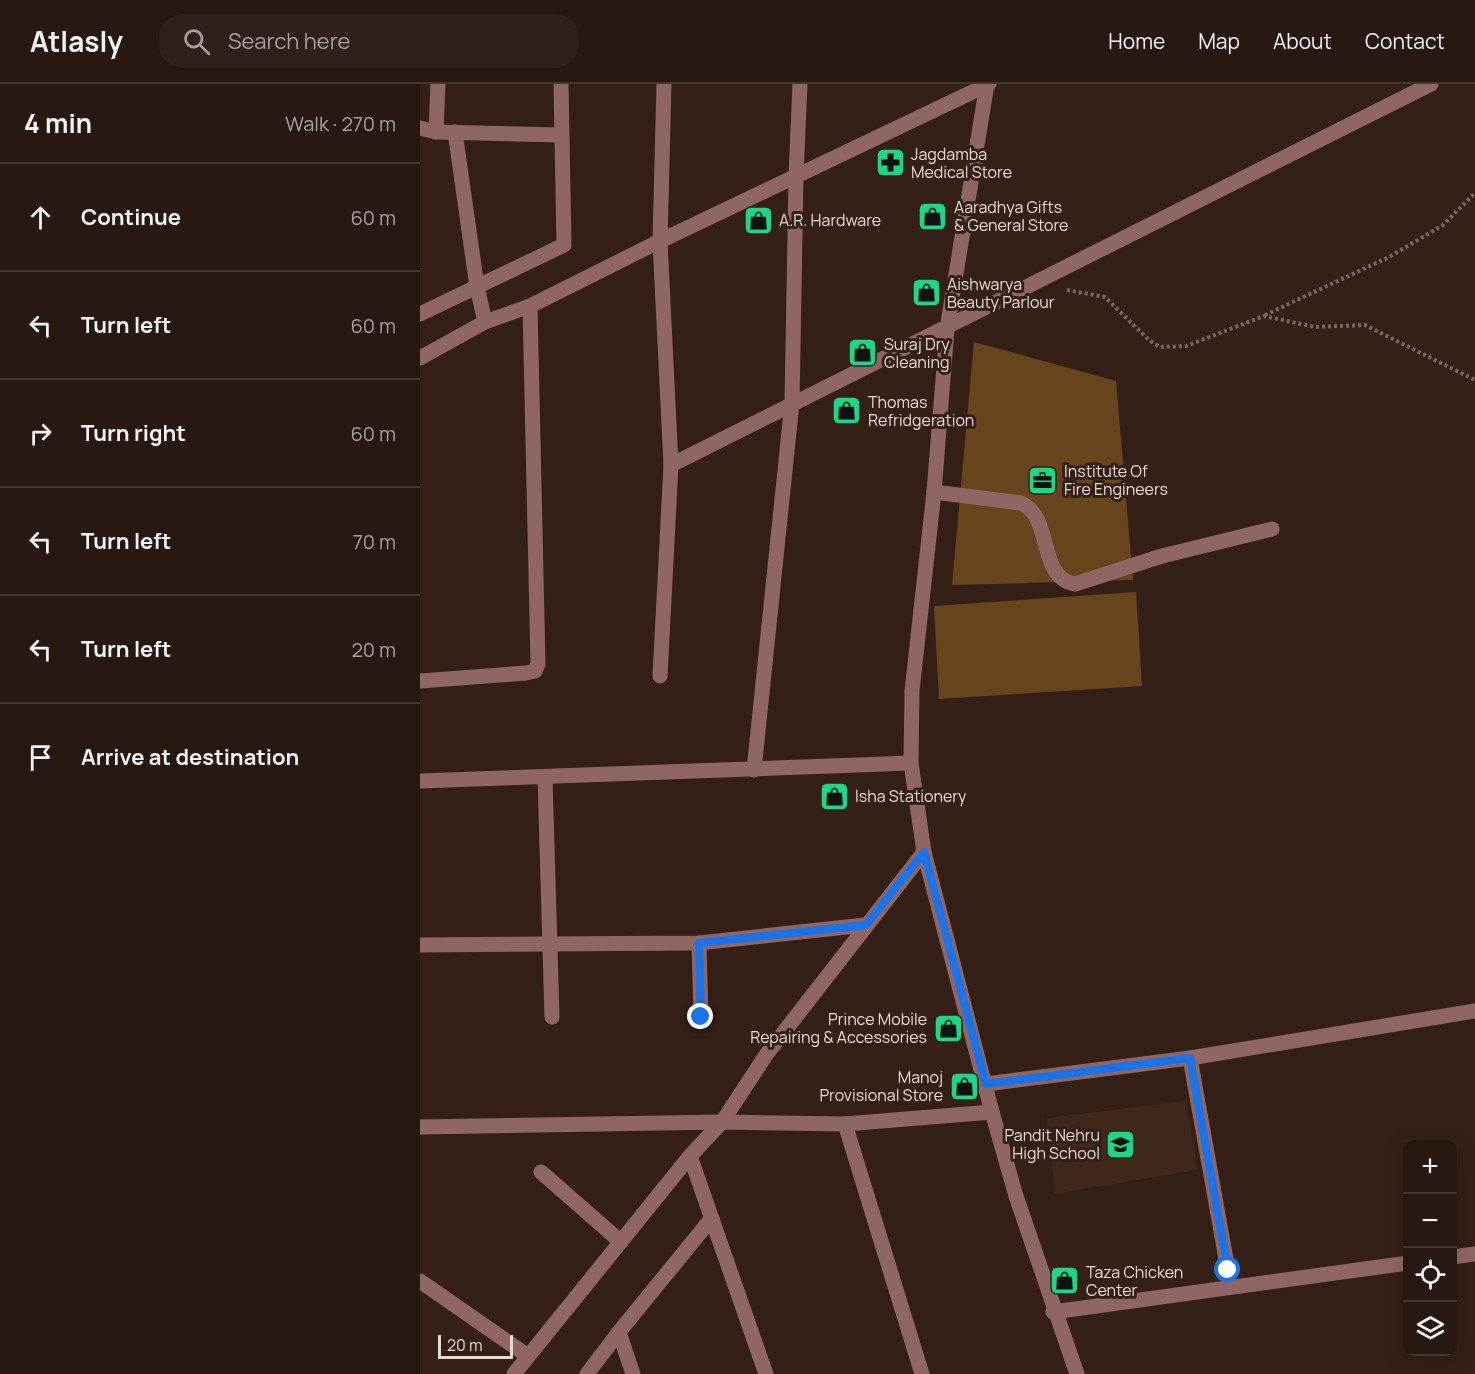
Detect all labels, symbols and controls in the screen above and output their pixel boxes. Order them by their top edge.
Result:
search box [159,14,579,68]
text: Atlasly [30,22,123,60]
icon: search [180,25,213,58]
text: Search here [228,26,350,56]
text: Home [1108,27,1165,55]
text: Map [1198,27,1240,55]
text: About [1273,27,1332,55]
text: Contact [1365,27,1445,55]
text: 4 min [24,105,92,141]
text: Walk · 270 m [285,110,396,137]
place label: Jagdamba Medical Store [911,143,1012,183]
pharmacy icon: Jagdamba Medical Store [874,147,906,179]
place label: Aaradhya Gifts & General Store [954,196,1068,236]
shop icon: Aaradhya Gifts & General Store [917,200,949,232]
icon: ahead [24,201,57,234]
text: Continue [81,202,181,232]
text: 60 m [350,204,396,231]
shop icon: A.R. Hardware [742,204,774,236]
place label: A.R. Hardware [779,209,881,231]
place label: Aishwarya Beauty Parlour [947,273,1055,313]
shop icon: Aishwarya Beauty Parlour [910,277,942,309]
icon: left [24,309,57,342]
text: Turn left [81,310,171,340]
text: 60 m [350,312,396,339]
place label: Suraj Dry Cleaning [884,333,950,373]
shop icon: Suraj Dry Cleaning [847,337,879,369]
place label: Thomas Refridgeration [868,391,974,431]
shop icon: Thomas Refridgeration [831,395,863,427]
icon: right [24,417,57,450]
text: Turn right [81,418,186,448]
text: 60 m [350,420,396,447]
place label: Institute Of Fire Engineers [1064,460,1168,500]
office icon: Institute Of Fire Engineers [1027,464,1059,496]
icon: left [24,525,57,558]
text: Turn left [81,526,171,556]
text: 70 m [353,528,396,555]
icon: left [24,633,57,666]
text: Turn left [81,634,171,664]
text: 20 m [351,636,396,663]
icon: arrive [24,741,57,774]
text: Arrive at destination [81,742,299,772]
shop icon: Isha Stationery [818,780,850,812]
place label: Isha Stationery [855,785,967,807]
route end [687,1003,713,1029]
place label: Prince Mobile Repairing & Accessories [750,1008,927,1048]
shop icon: Prince Mobile Repairing & Accessories [932,1012,964,1044]
place label: Manoj Provisional Store [819,1066,943,1106]
shop icon: Manoj Provisional Store [948,1070,980,1102]
place label: Pandit Nehru High School [1004,1124,1100,1164]
school or university icon: Pandit Nehru High School [1105,1128,1137,1160]
map controls [1403,1140,1457,1356]
button: + [1403,1140,1457,1194]
button: − [1403,1194,1457,1248]
button: locate [1403,1248,1457,1302]
route start [1214,1256,1240,1282]
place label: Taza Chicken Center [1086,1261,1183,1301]
shop icon: Taza Chicken Center [1049,1265,1081,1297]
button: layers [1403,1302,1457,1356]
scale bar [438,1332,513,1360]
text: 20 m [447,1334,483,1356]

